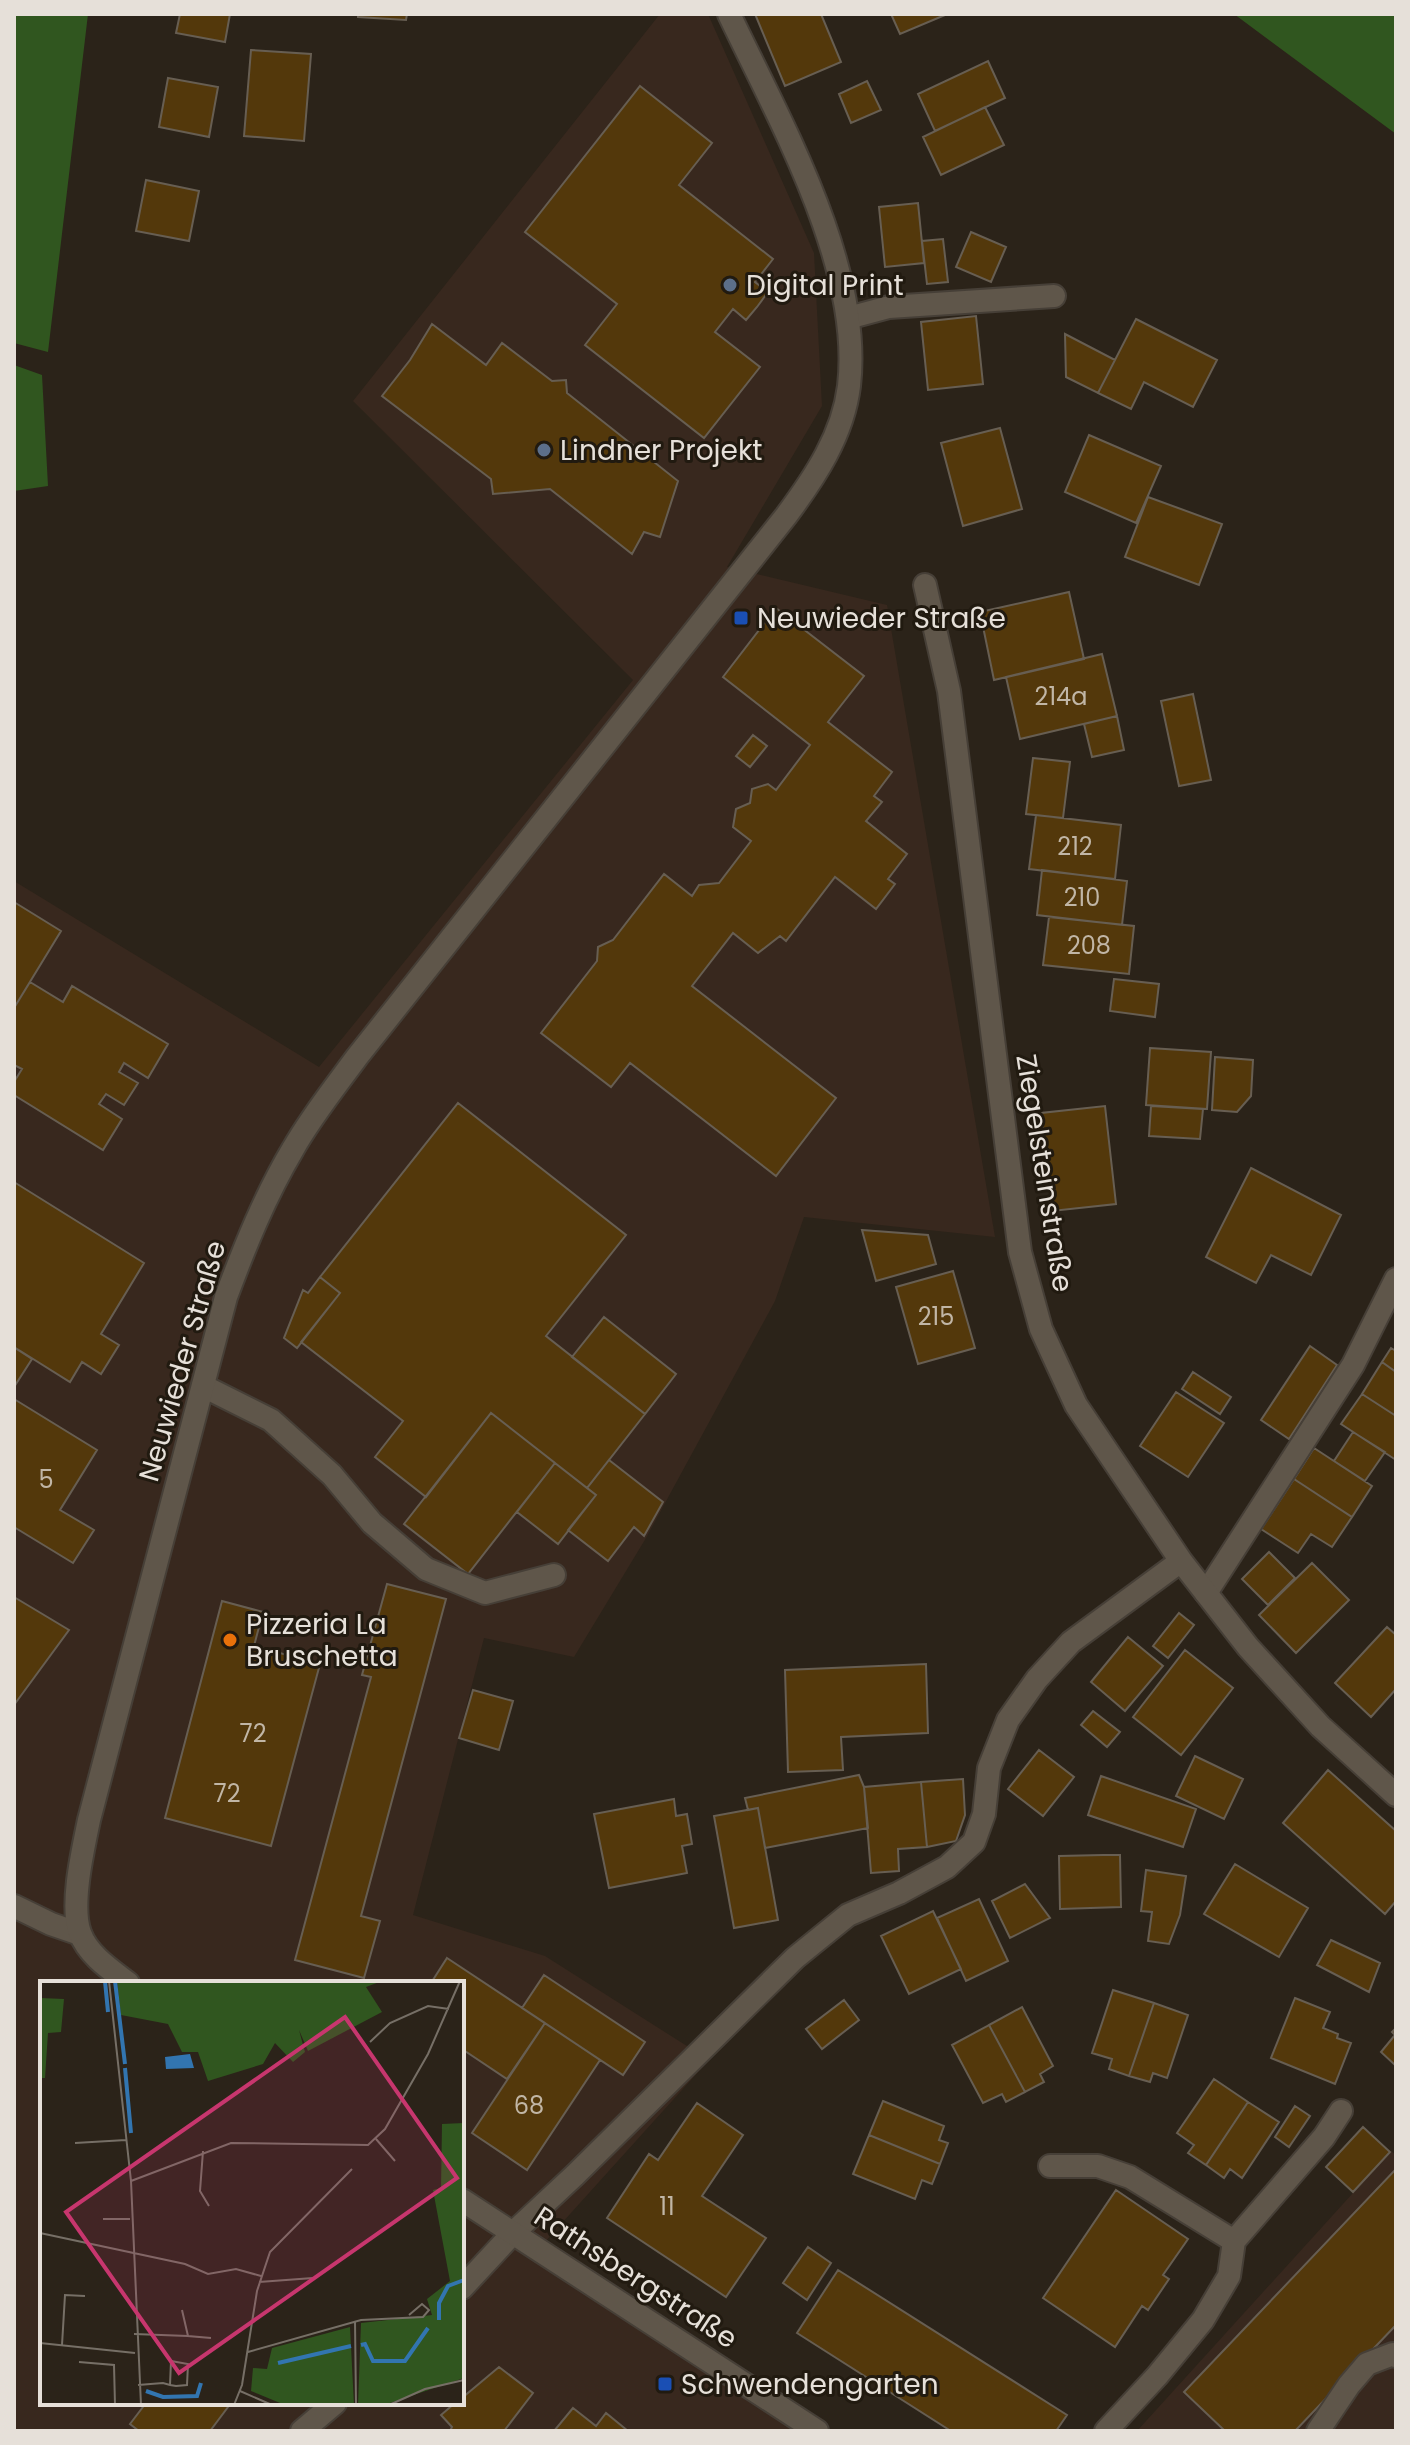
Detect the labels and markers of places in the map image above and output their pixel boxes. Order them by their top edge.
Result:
place label: Digital Print [746,266,904,305]
marker: Digital Print [721,276,739,294]
place label: Lindner Projekt [560,431,763,470]
marker: Lindner Projekt [535,441,553,459]
place label: Neuwieder Straße [757,599,1006,638]
marker: Neuwieder Straße [732,609,750,627]
place label: Pizzeria La Bruschetta [246,1605,398,1676]
marker: Pizzeria La Bruschetta [221,1631,239,1649]
place label: Schwendengarten [681,2365,939,2404]
marker: Schwendengarten [656,2375,674,2393]

